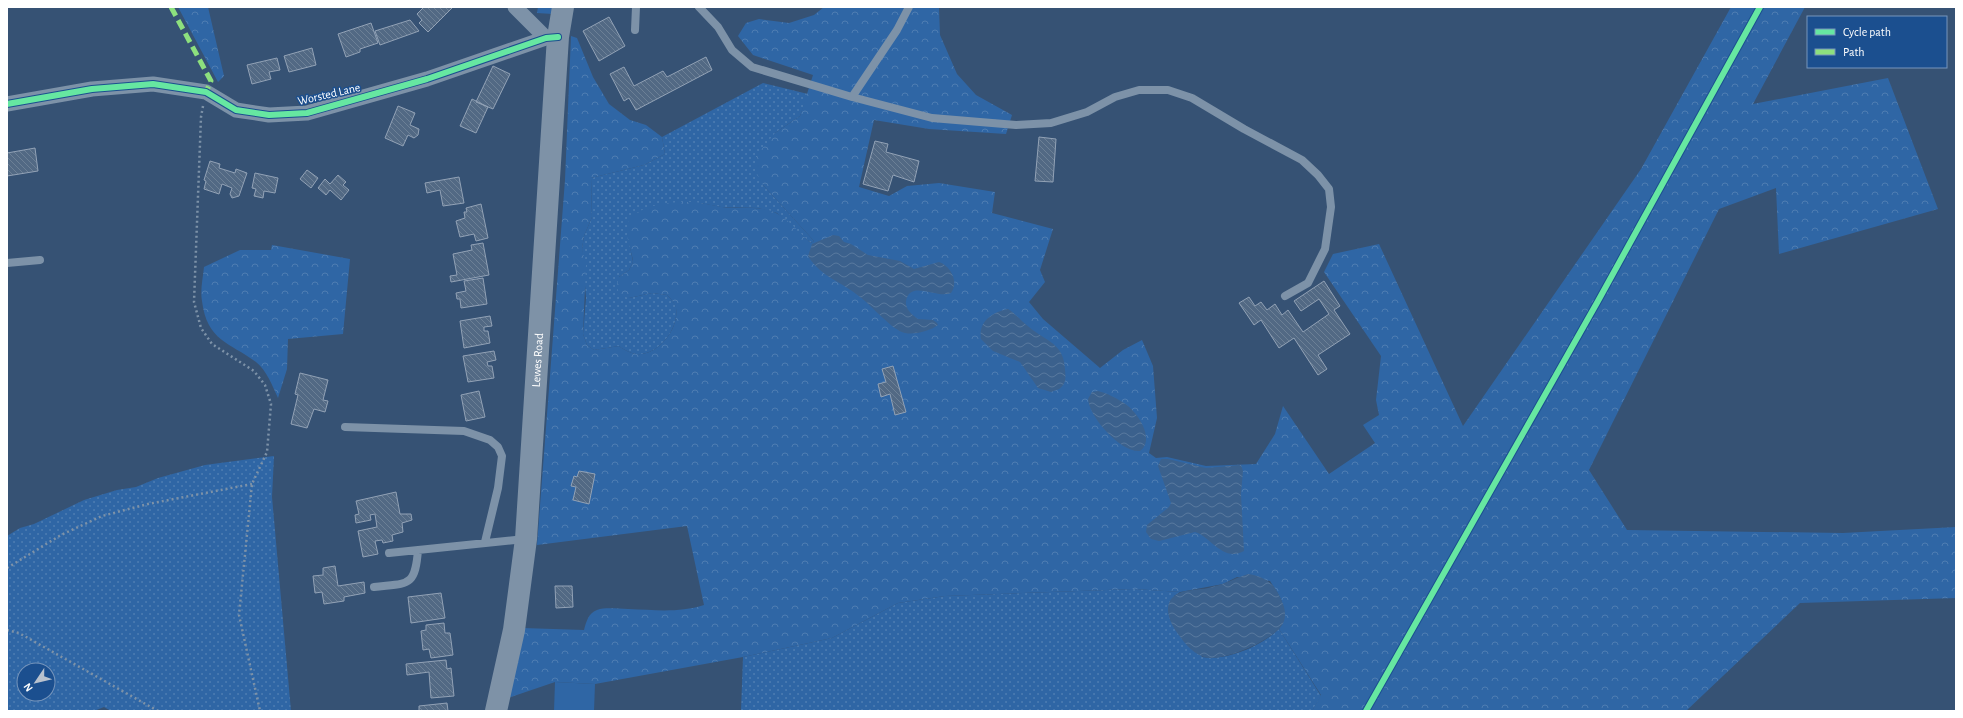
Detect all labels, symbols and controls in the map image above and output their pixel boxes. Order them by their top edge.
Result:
legend [1807,16,1947,68]
text: Cycle path [1843,26,1891,39]
text: Path [1843,46,1865,58]
street label: Worsted Lane [297,81,361,107]
street label: Lewes Road [530,333,545,388]
north arrow [16,662,56,702]
text: N [22,681,35,694]

